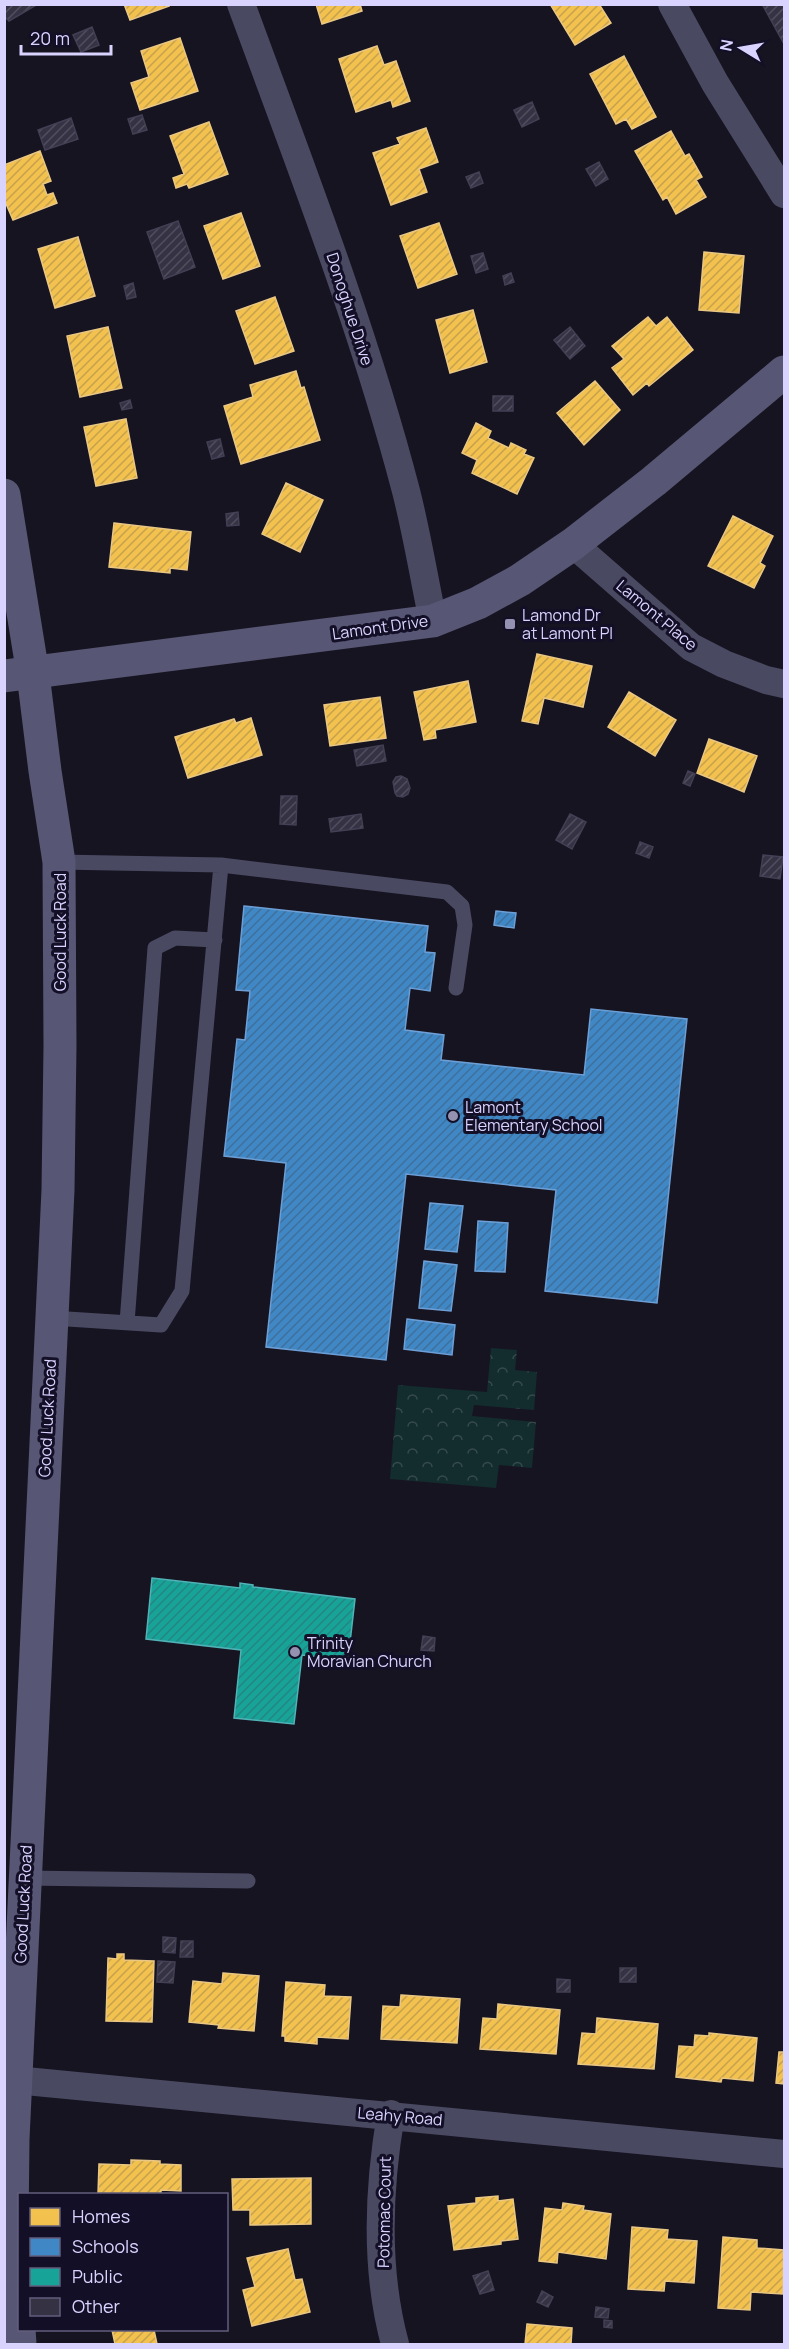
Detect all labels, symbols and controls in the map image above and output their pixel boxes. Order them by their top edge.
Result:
scale bar [21,18,111,56]
north arrow [711,18,771,78]
text: 20 m [30,26,70,50]
text: N [714,37,738,53]
street label: Donoghue Drive [321,250,379,368]
street label: Lamont Place [612,575,702,655]
place label: Lamond Dr at Lamont Pl [522,604,613,644]
street label: Lamont Drive [331,609,429,645]
marker: Lamond Dr at Lamont Pl [503,617,517,631]
street label: Good Luck Road [49,873,71,991]
place label: Lamont Elementary School [465,1096,603,1136]
marker: Lamont Elementary School [446,1109,460,1123]
street label: Good Luck Road [33,1358,61,1478]
place label: Trinity Moravian Church [307,1632,432,1672]
marker: Trinity Moravian Church [288,1645,302,1659]
street label: Good Luck Road [9,1844,37,1964]
street label: Leahy Road [357,2101,443,2131]
street label: Potomac Court [372,2156,396,2268]
legend [18,2193,228,2331]
text: Homes [72,2204,130,2228]
text: Schools [72,2234,139,2258]
text: Public [72,2264,123,2288]
text: Other [72,2294,120,2318]

